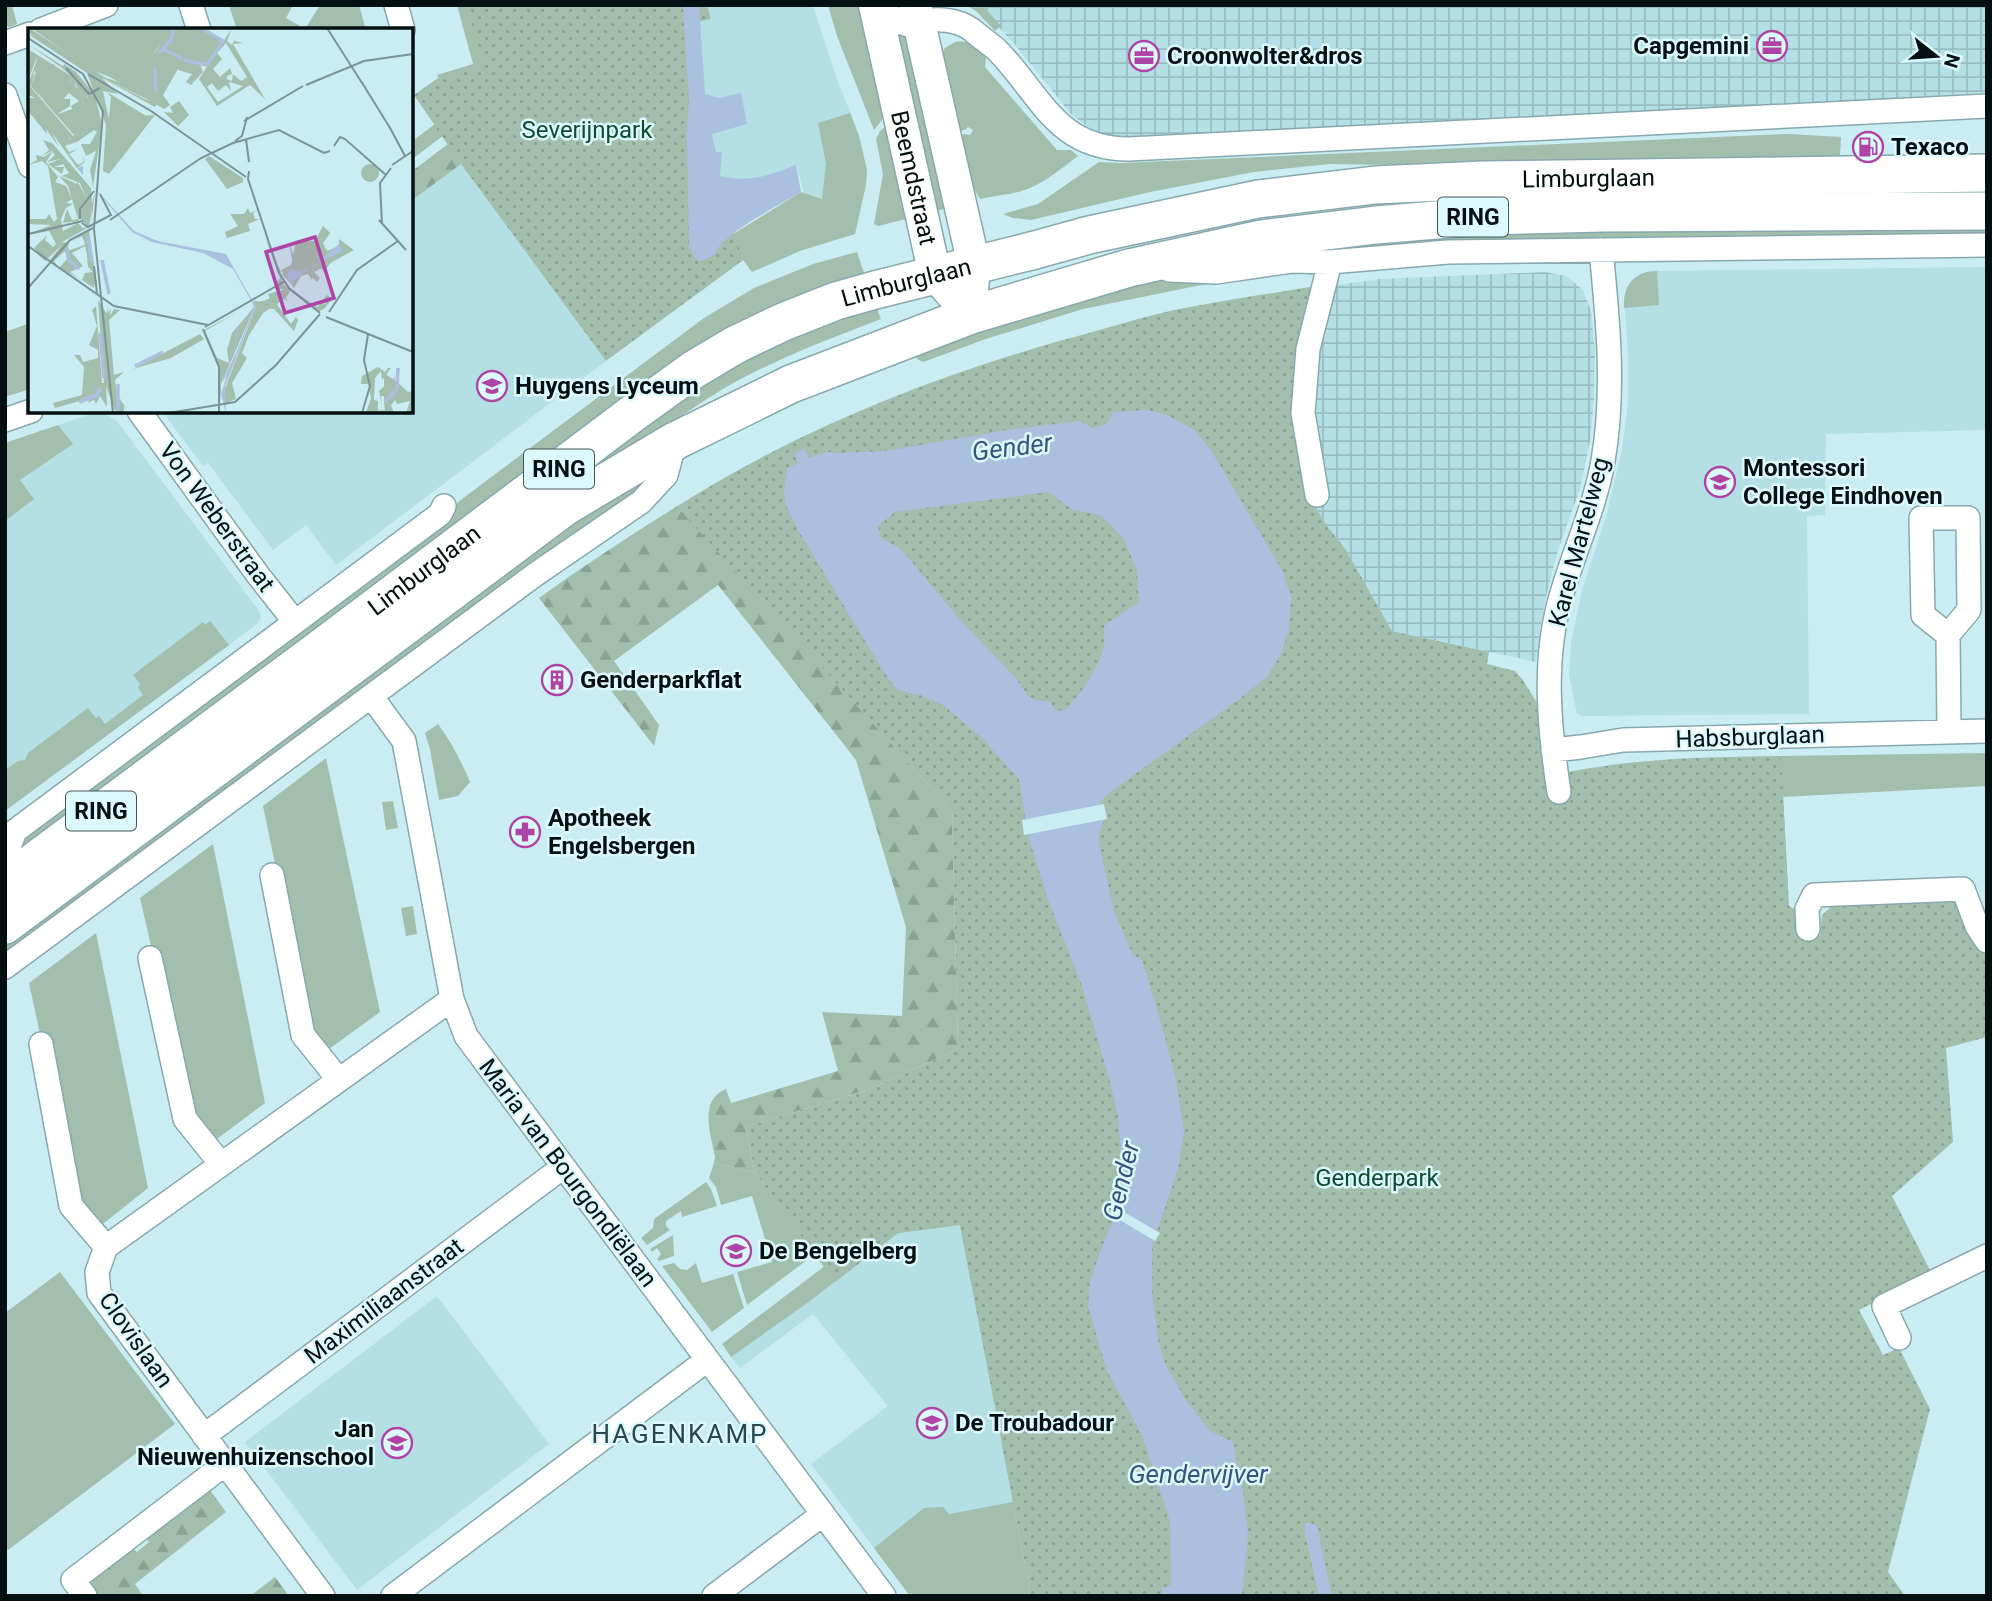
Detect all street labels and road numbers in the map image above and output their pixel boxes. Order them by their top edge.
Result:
street label: Beemdstraat [885,108,942,248]
street label: Limburglaan [1522,164,1655,193]
road number: RING [1438,198,1508,236]
street label: Limburglaan [838,252,974,313]
street label: Von Weberstraat [154,437,281,597]
road number: RING [524,449,594,489]
street label: Karel Martelweg [1543,454,1615,630]
street label: Limburglaan [363,519,486,622]
street label: Habsburglaan [1675,720,1825,754]
road number: RING [66,792,136,831]
street label: Maria van Bourgondiëlaan [473,1053,663,1293]
street label: Maximiliaanstraat [299,1232,469,1370]
street label: Clovislaan [93,1287,179,1393]

